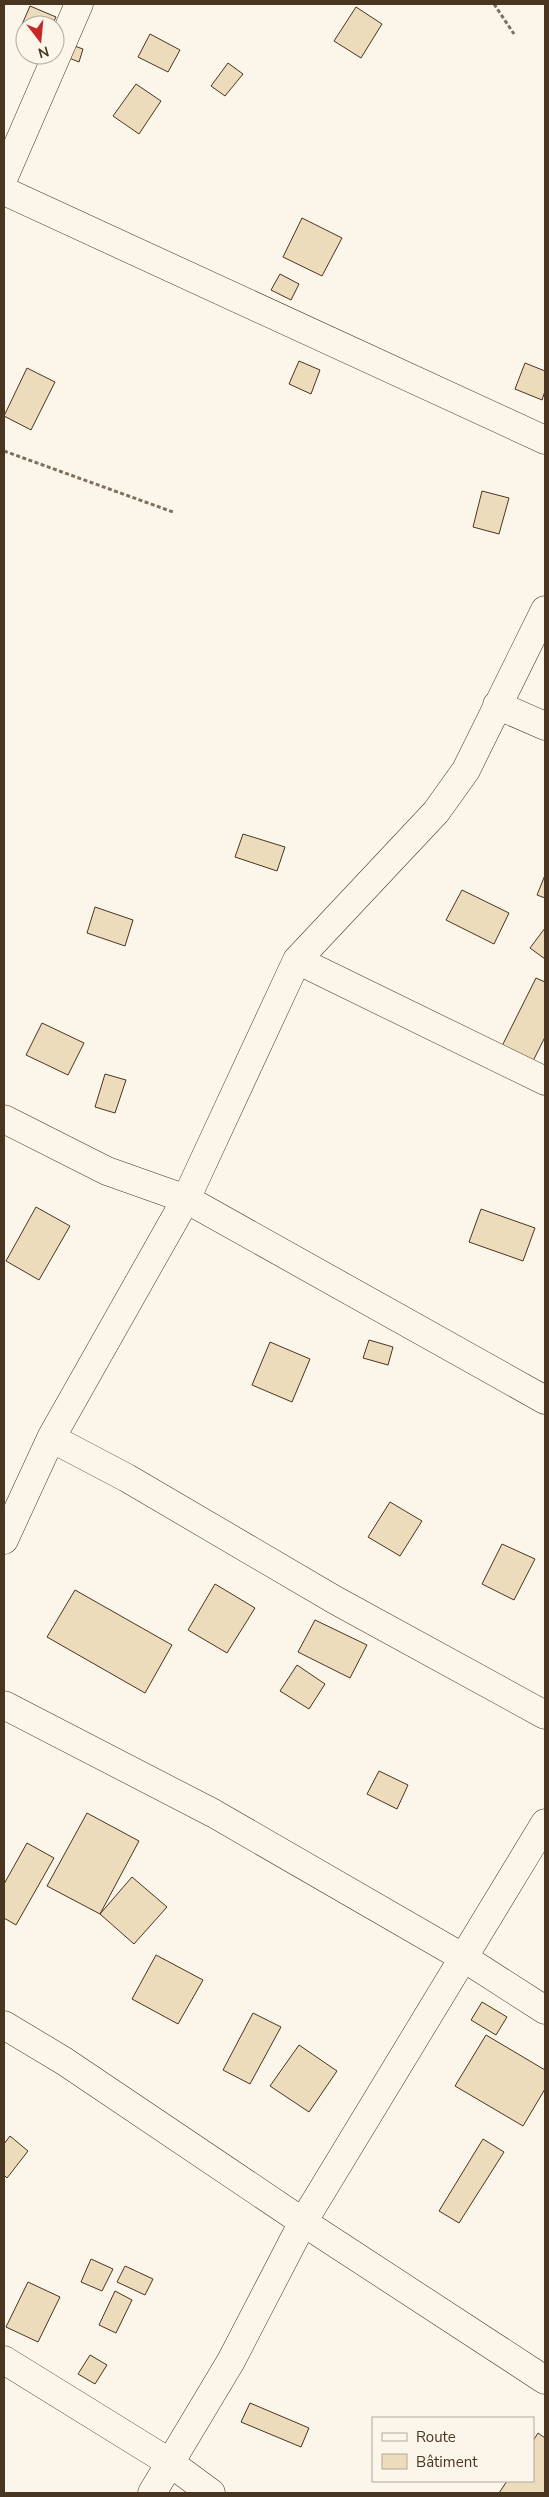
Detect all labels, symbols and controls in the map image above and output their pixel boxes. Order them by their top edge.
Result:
north arrow [15,15,65,65]
text: N [36,41,51,63]
legend [372,2417,534,2482]
text: Route [416,2427,456,2447]
text: Bâtiment [416,2452,478,2472]

